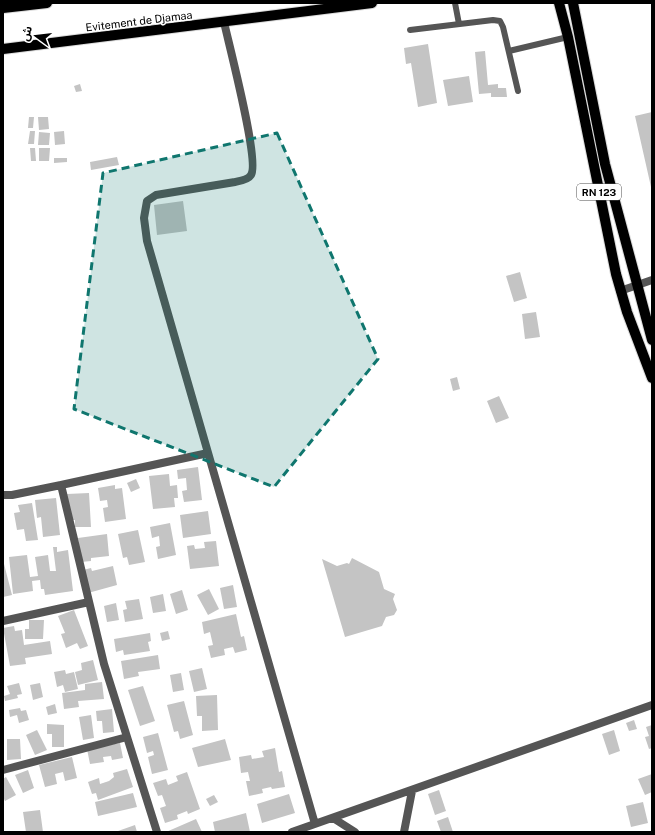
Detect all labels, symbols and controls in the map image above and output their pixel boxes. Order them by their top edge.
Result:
street label: Evitement de Djamaa [85,8,193,34]
north arrow [16,16,56,56]
text: ش [19,25,35,43]
road number: RN 123 [577,184,621,200]

